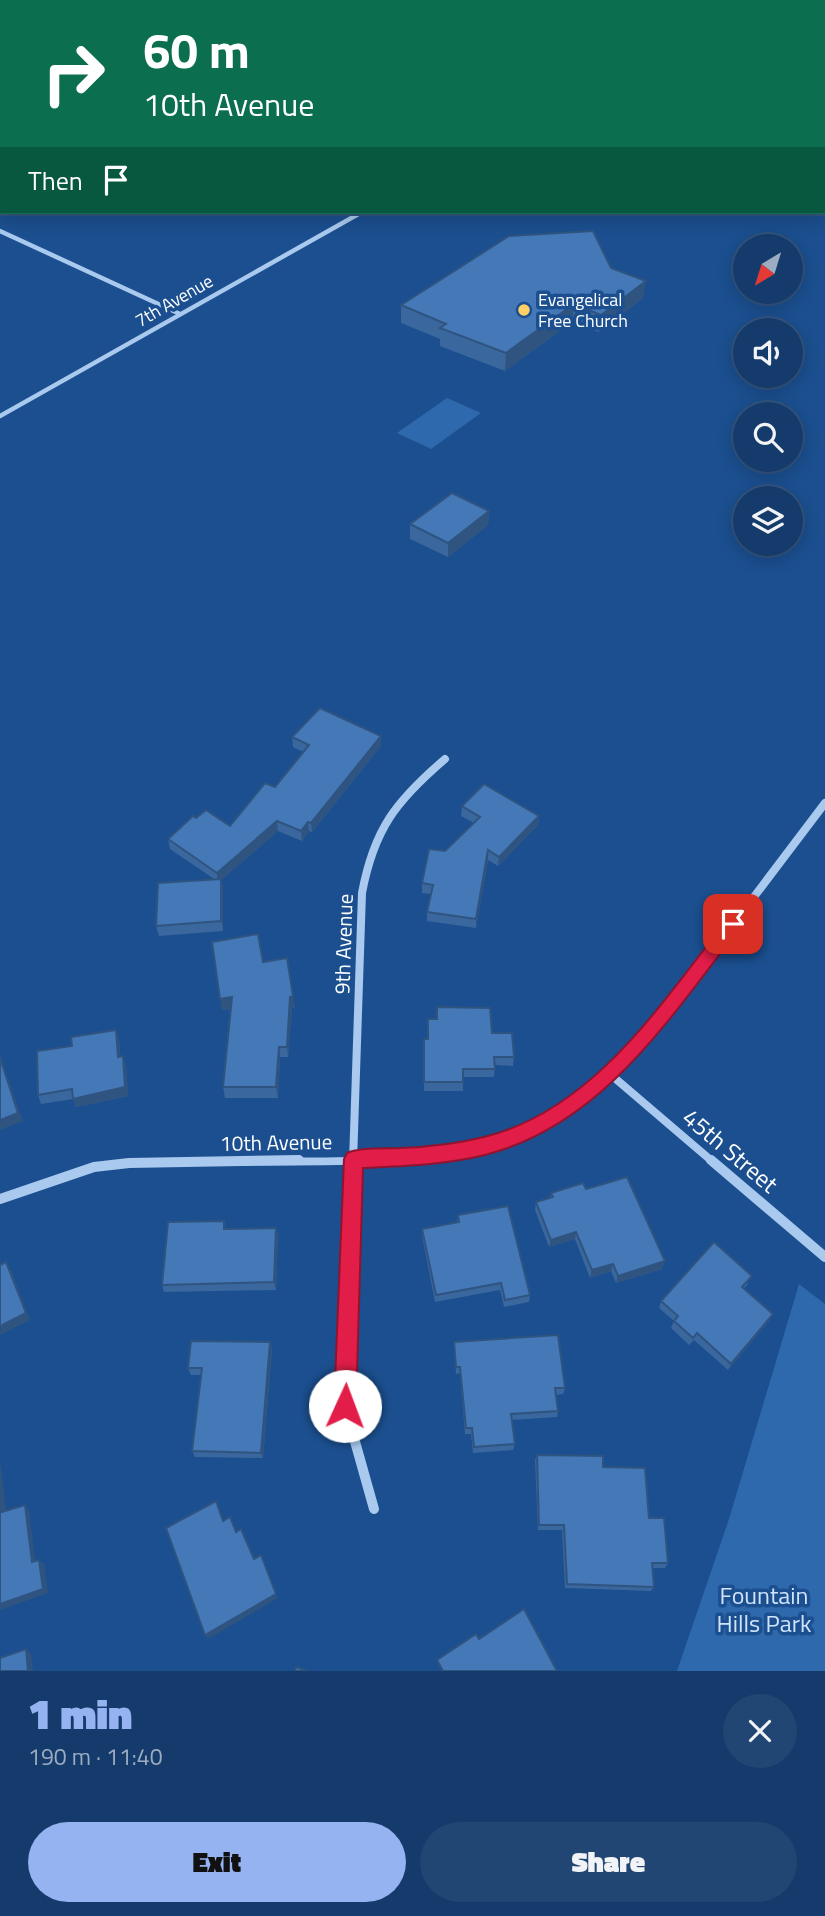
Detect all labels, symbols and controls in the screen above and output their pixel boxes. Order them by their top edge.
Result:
text: 60 m [143,12,250,87]
icon: right [28,28,119,119]
text: 10th Avenue [143,80,314,128]
text: Then [28,161,83,200]
icon: arrive [97,161,135,199]
north arrow [733,234,803,304]
map controls [733,234,803,556]
street label: 7th Avenue [130,267,218,334]
place label: Evangelical Free Church [538,286,628,334]
marker: Evangelical Free Church [516,302,532,318]
button: sound [733,318,803,388]
button: search [733,402,803,472]
button: layers [733,486,803,556]
street label: 9th Avenue [325,893,361,995]
pin [703,894,763,954]
icon: arrive [714,905,752,943]
street label: 45th Street [675,1099,787,1201]
street label: 10th Avenue [219,1125,332,1159]
position arrow [308,1369,382,1443]
park label: Fountain Hills Park [717,1577,812,1641]
text: 1 min [28,1681,132,1745]
button: close [723,1694,797,1768]
text: 190 m · 11:40 [28,1739,163,1774]
button: Exit [28,1822,406,1902]
button: Share [420,1822,797,1902]

